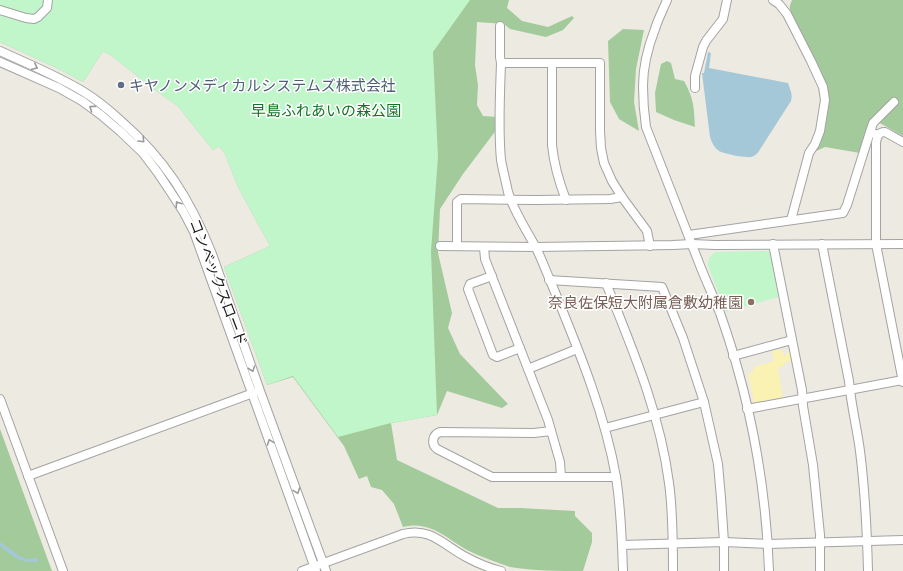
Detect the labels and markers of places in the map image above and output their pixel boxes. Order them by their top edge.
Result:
place label: キヤノンメディカルシステムズ株式会社 [129,76,396,94]
marker: キヤノンメディカルシステムズ株式会社 [116,80,126,90]
place label: 奈良佐保短大附属倉敷幼稚園 [548,293,743,311]
marker: 奈良佐保短大附属倉敷幼稚園 [746,297,756,307]

